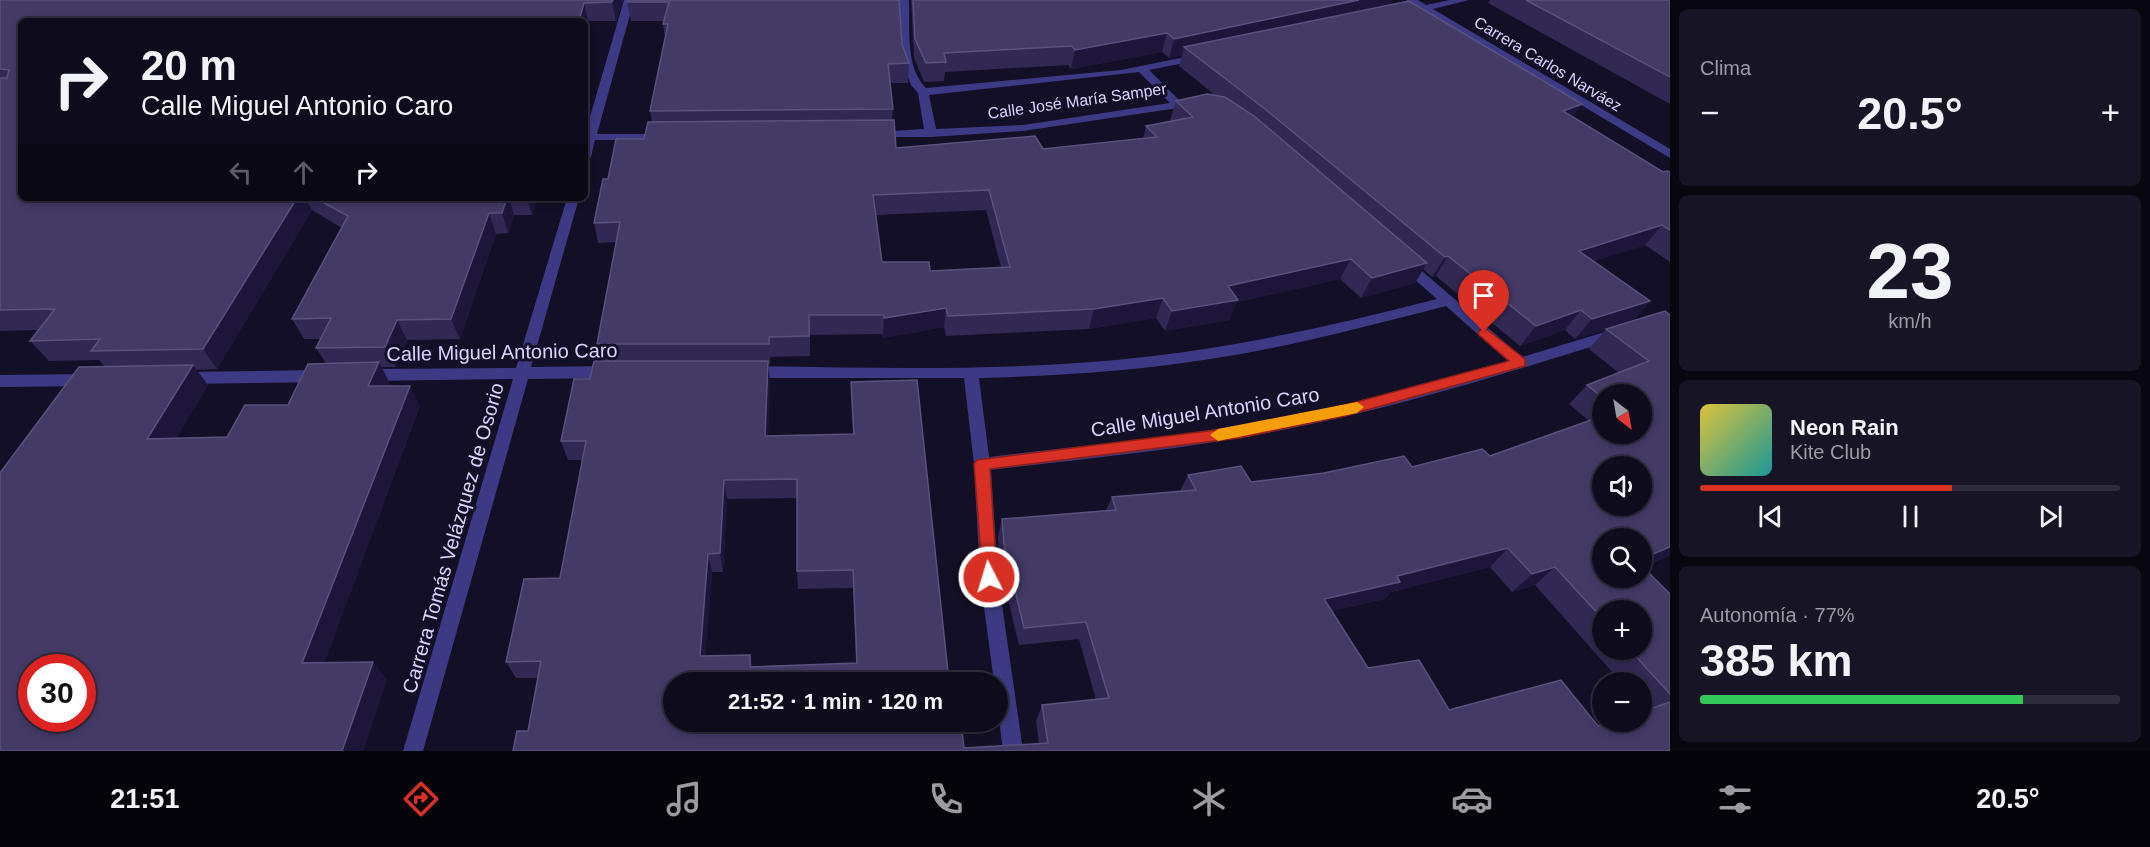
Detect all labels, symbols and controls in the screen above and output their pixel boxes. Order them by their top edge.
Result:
street label: Carrera Carlos Narváez [1471,13,1625,115]
icon: right [42,42,120,120]
text: 20 m [141,42,237,89]
text: Clima [1700,57,1751,79]
street label: Calle José María Samper [986,80,1168,122]
text: 20.5° [1857,88,1963,139]
text: Calle Miguel Antonio Caro [141,91,453,121]
text: − [1700,94,1719,131]
text: + [2101,94,2120,131]
icon: left [224,156,257,189]
icon: ahead [287,156,320,189]
icon: right [350,156,383,189]
text: 23 [1867,227,1953,315]
pin [1458,270,1509,332]
icon: arrive [1467,279,1500,312]
text: km/h [1888,310,1932,332]
street label: Calle Miguel Antonio Caro [386,339,618,365]
street label: Carrera Tomás Velázquez de Osorio [398,380,508,696]
street label: Calle Miguel Antonio Caro [1089,383,1321,441]
north arrow [1592,384,1652,444]
map controls [1592,384,1652,732]
text: Neon Rain [1790,415,1899,440]
text: Kite Club [1790,441,1871,463]
button: sound [1592,456,1652,516]
icon: previous [1754,500,1787,533]
icon: pause [1894,500,1927,533]
icon: next [2034,500,2067,533]
button: search [1592,528,1652,588]
position arrow [957,545,1021,609]
button: + [1592,600,1652,660]
text: Autonomía · 77% [1700,604,1855,626]
text: 385 km [1700,635,1853,686]
speed limit sign: 30 [18,654,96,732]
button: − [1592,672,1652,732]
text: 21:52 · 1 min · 120 m [728,689,943,714]
icon: directions [400,778,442,820]
icon: music [663,778,705,820]
icon: phone [925,778,967,820]
icon: climate [1188,778,1230,820]
icon: car [1451,778,1493,820]
icon: filters [1714,778,1756,820]
text: 21:51 [110,784,179,814]
text: 20.5° [1976,784,2040,814]

